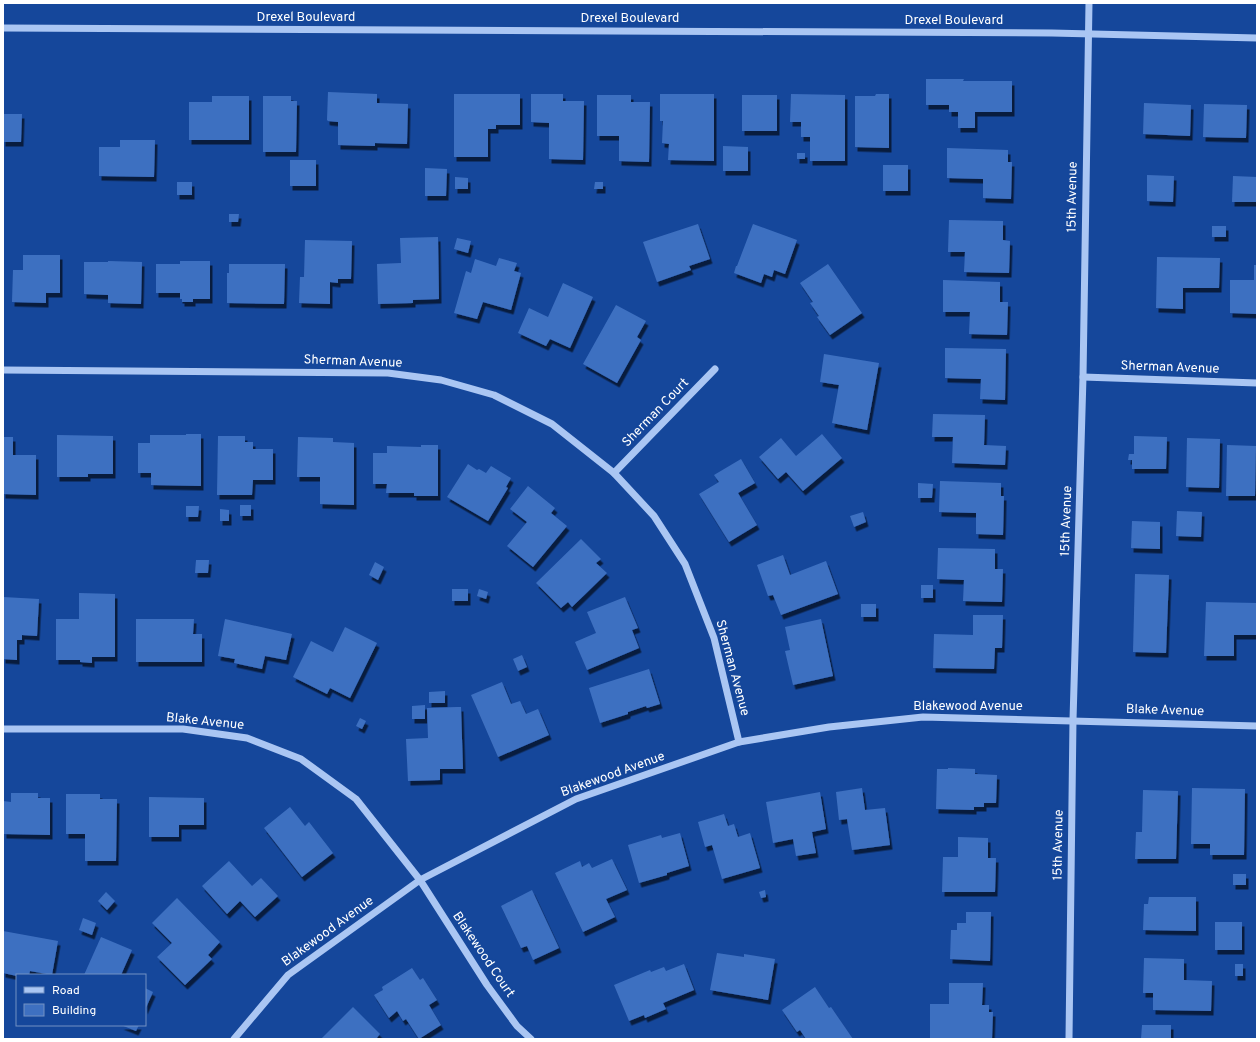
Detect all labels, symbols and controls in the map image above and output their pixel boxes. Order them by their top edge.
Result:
street label: Drexel Boulevard [257,10,355,26]
street label: Drexel Boulevard [581,11,679,27]
street label: Drexel Boulevard [905,13,1003,29]
street label: 15th Avenue [1064,161,1082,233]
street label: Sherman Avenue [303,352,403,372]
street label: Sherman Avenue [1120,358,1220,378]
street label: Sherman Court [619,375,693,451]
street label: 15th Avenue [1058,485,1076,557]
street label: Sherman Avenue [711,618,753,718]
street label: Blakewood Avenue [913,699,1023,715]
street label: Blake Avenue [1126,702,1204,720]
street label: Blake Avenue [165,710,245,734]
street label: Blakewood Avenue [559,749,667,801]
street label: 15th Avenue [1050,809,1068,881]
street label: Blakewood Avenue [279,893,377,971]
street label: Blakewood Court [448,909,518,1001]
legend [16,974,146,1026]
text: Road [52,983,80,999]
text: Building [52,1003,96,1019]

